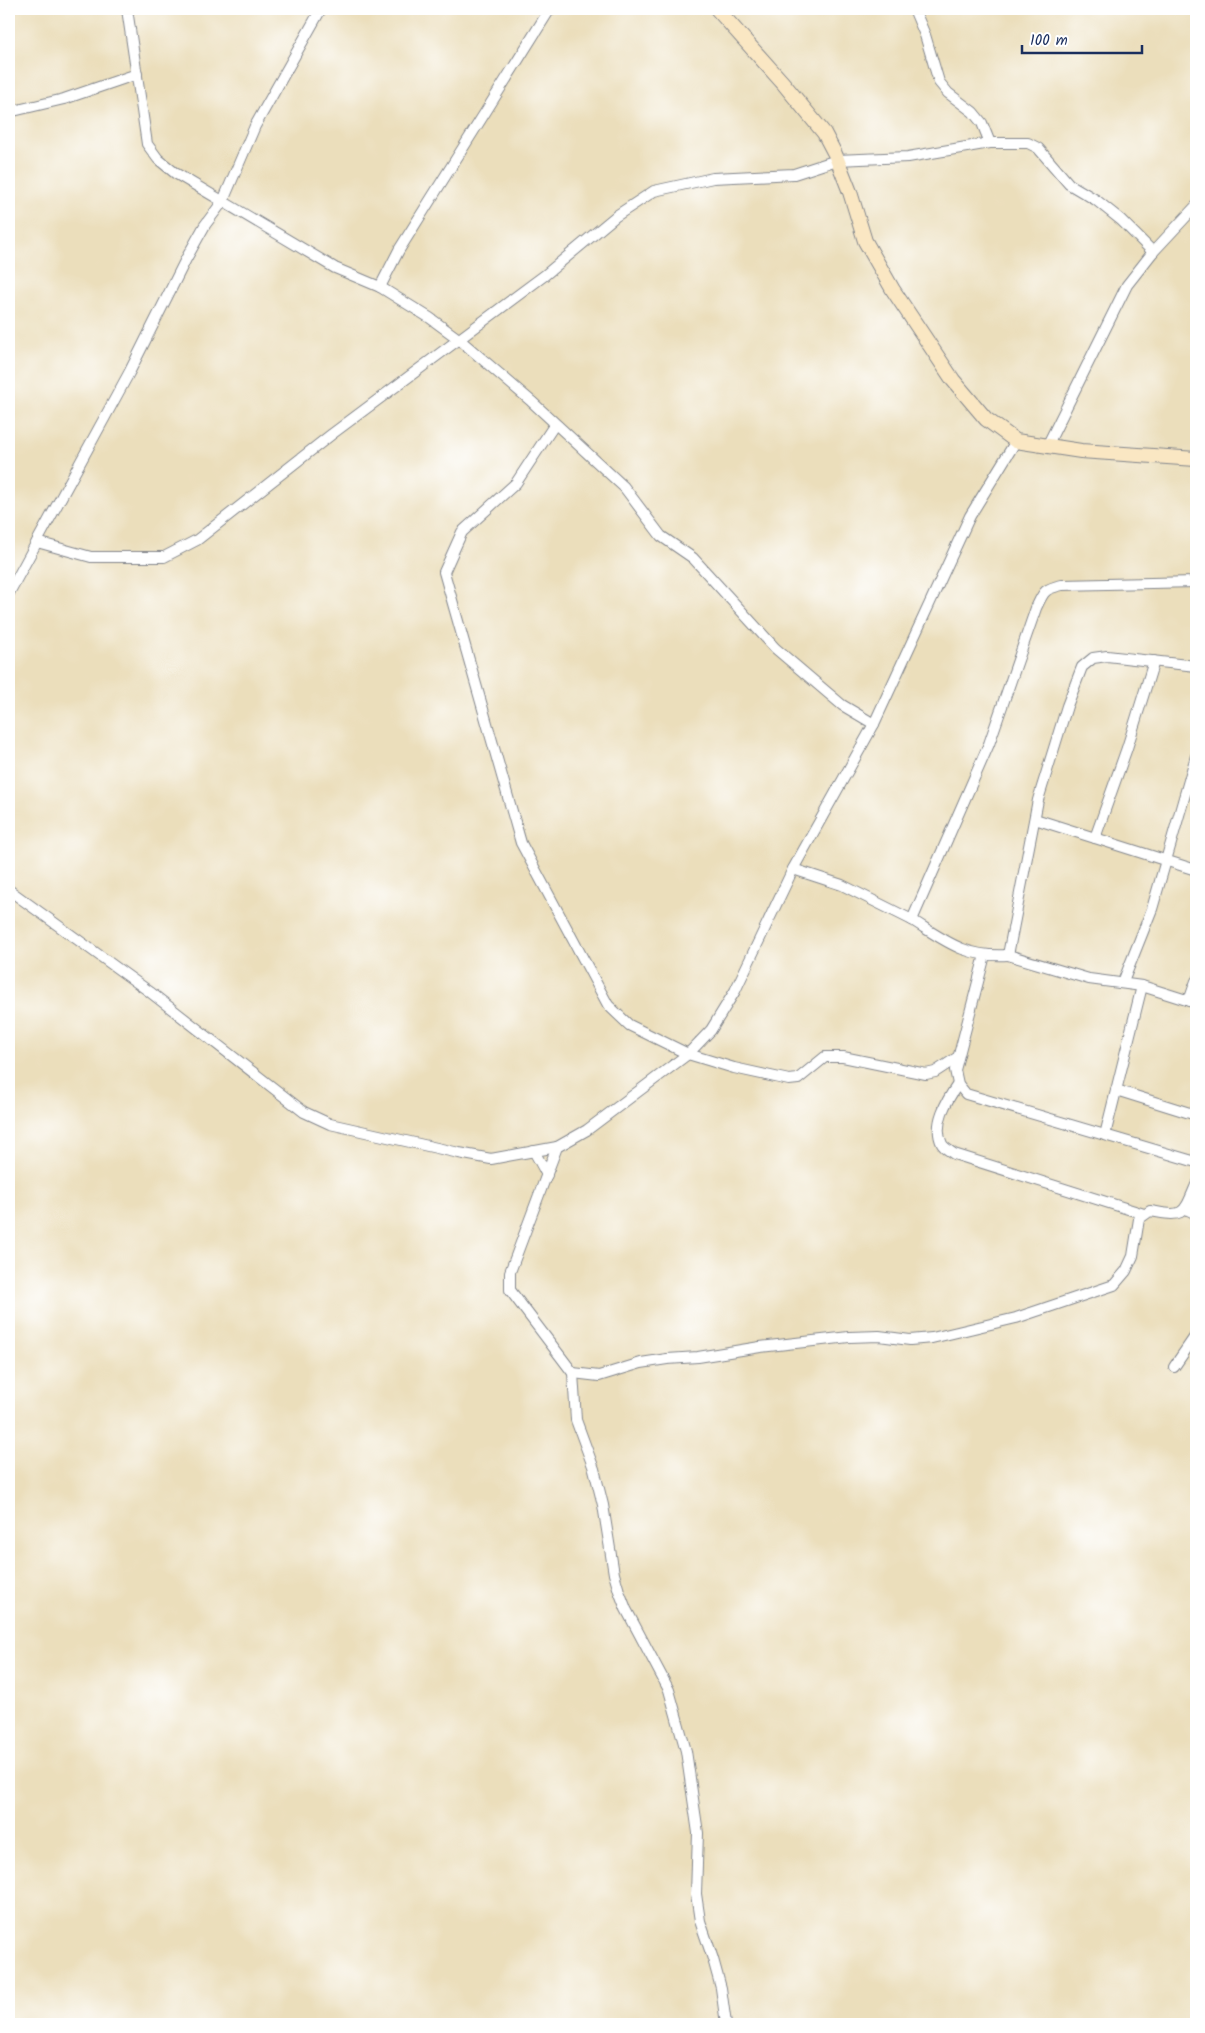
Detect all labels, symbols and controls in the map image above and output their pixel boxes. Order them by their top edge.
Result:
scale bar [1022,22,1142,54]
text: 100 m [1030,29,1068,53]

